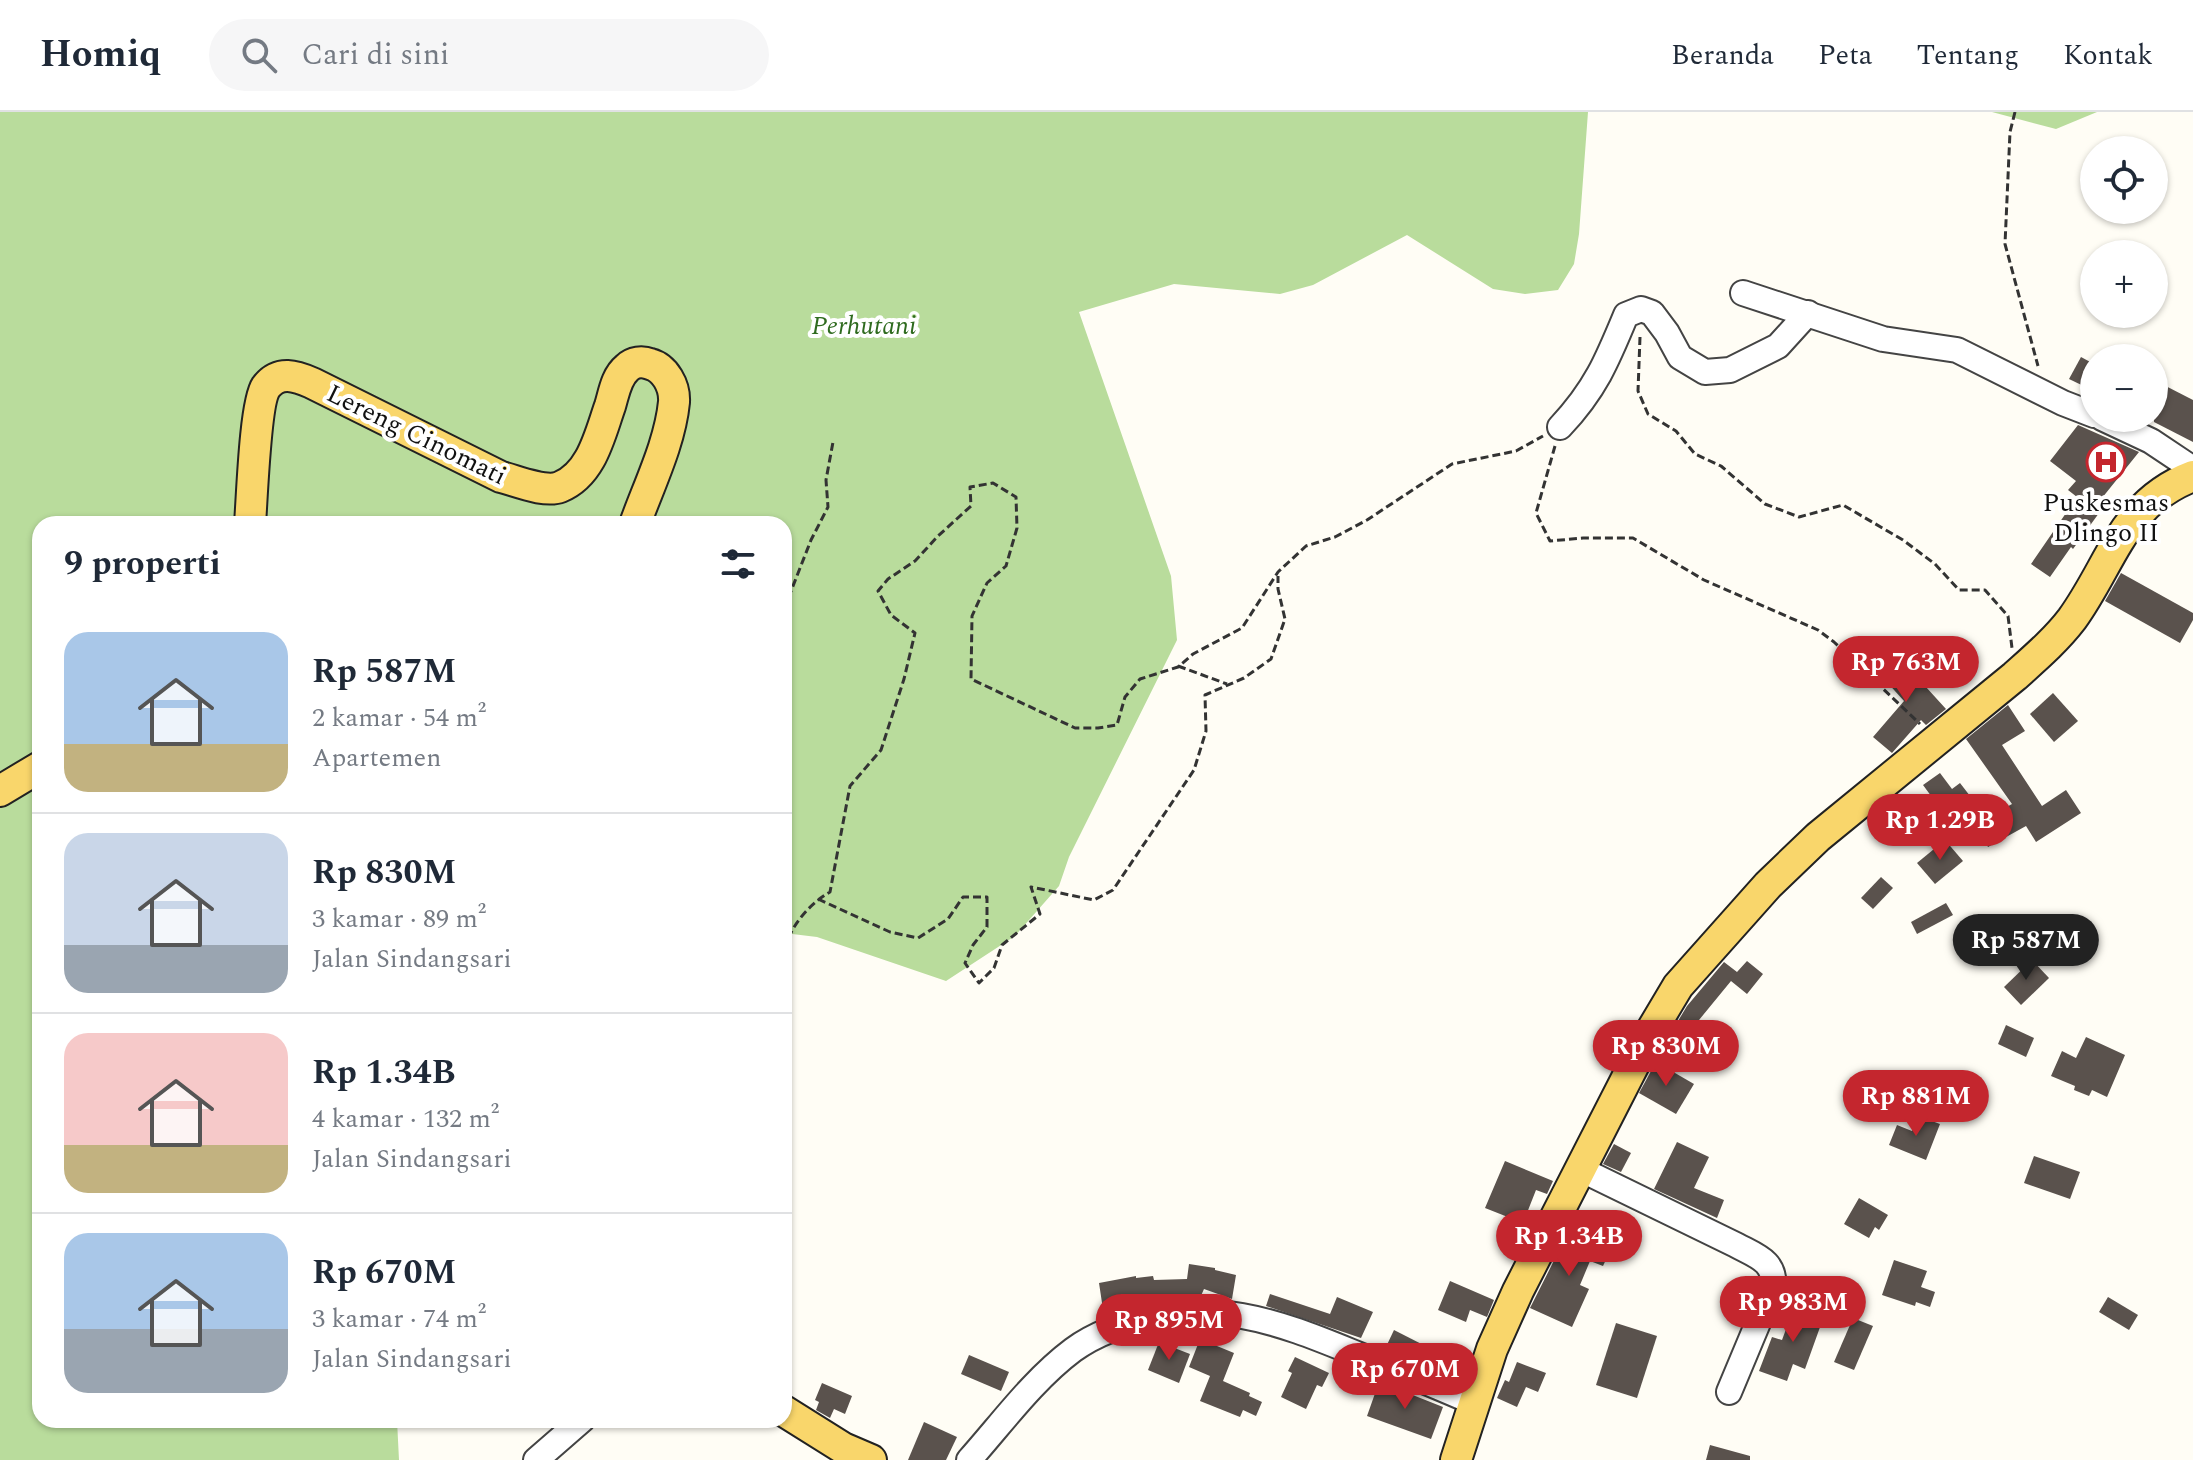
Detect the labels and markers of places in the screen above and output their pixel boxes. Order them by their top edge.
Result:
hospital icon: Puskesmas Dlingo II [2085,441,2127,483]
place label: Puskesmas Dlingo II [2043,483,2169,553]
pin: Rp 763M [1832,636,1980,704]
pin: Rp 1.29B [1857,794,2023,862]
pin: Rp 587M [1952,914,2100,982]
pin: Rp 830M [1592,1020,1740,1088]
pin: Rp 881M [1842,1070,1990,1138]
pin: Rp 1.34B [1486,1210,1652,1278]
pin: Rp 983M [1719,1276,1867,1344]
pin: Rp 895M [1095,1294,1243,1362]
pin: Rp 670M [1331,1343,1479,1411]

